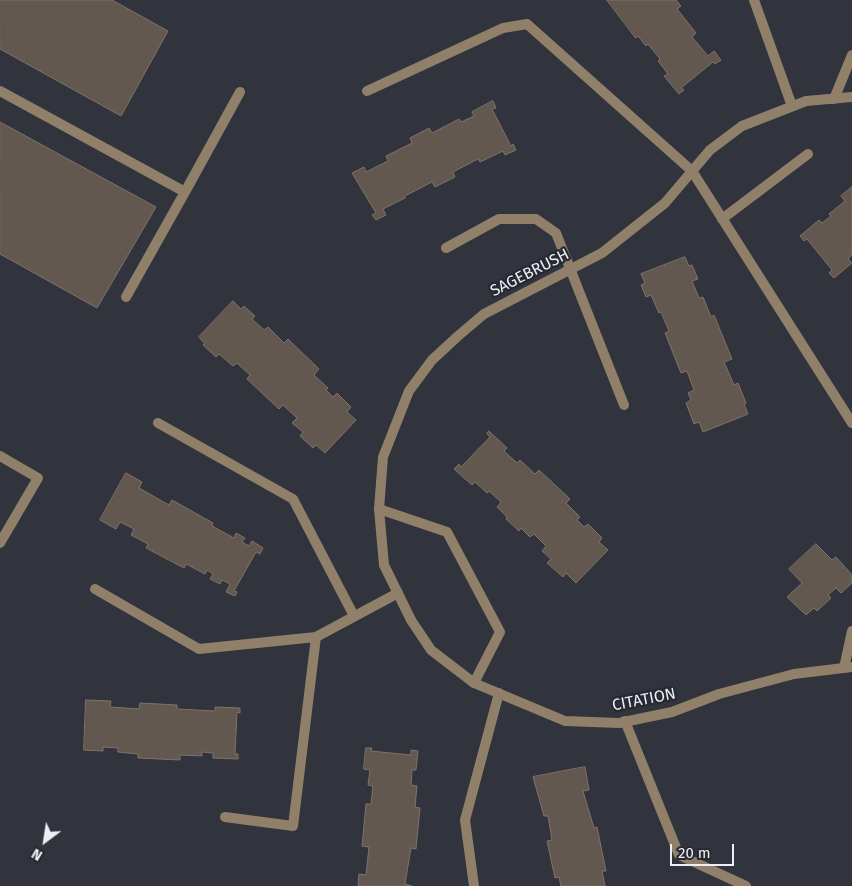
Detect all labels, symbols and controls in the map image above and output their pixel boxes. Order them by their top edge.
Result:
street label: SAGEBRUSH [487,245,573,301]
street label: CITATION [611,684,677,716]
north arrow [20,816,70,866]
scale bar [672,834,736,866]
text: 20 m [678,844,711,862]
text: N [29,845,45,864]

